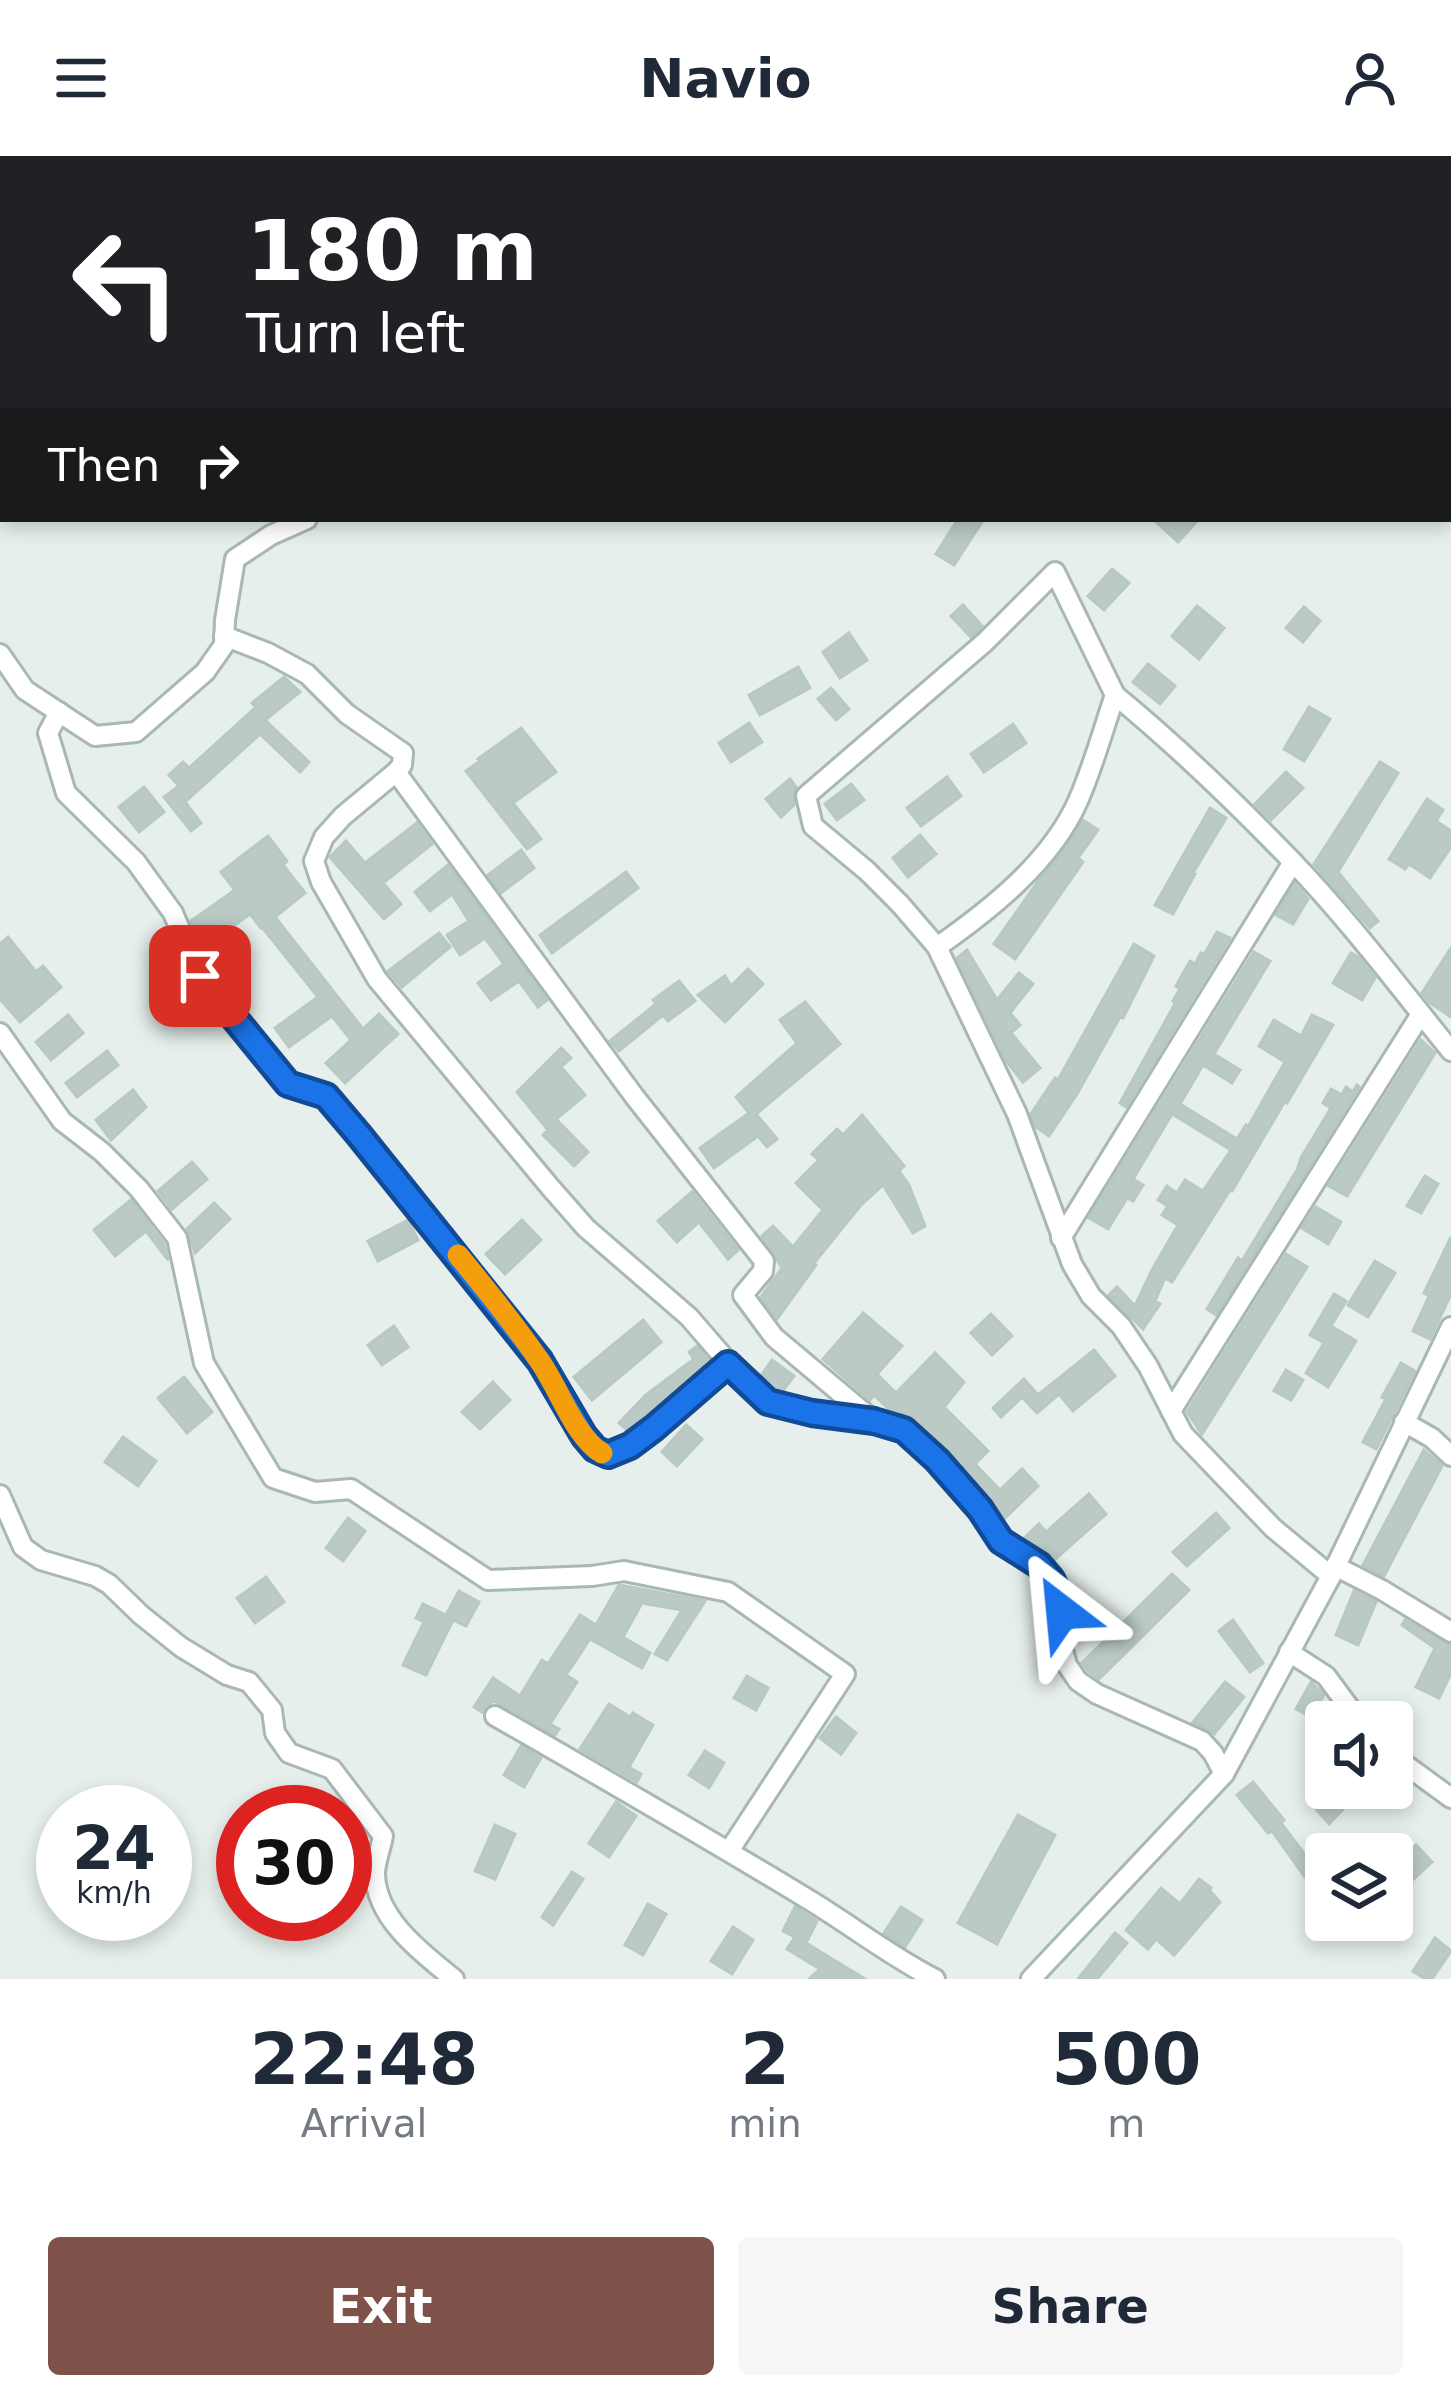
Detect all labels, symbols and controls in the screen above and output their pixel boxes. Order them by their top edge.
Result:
icon: menu [48,45,114,111]
icon: person [1337,45,1403,111]
text: Navio [639,47,812,110]
text: 180 m [246,202,538,300]
icon: left [48,204,204,360]
text: Turn left [246,302,465,365]
icon: right [184,432,250,498]
text: Then [48,439,160,492]
pin [149,925,251,1027]
icon: arrive [167,943,233,1009]
position arrow [999,1549,1125,1675]
map controls [1305,1701,1413,1941]
button: sound [1305,1701,1413,1809]
speed limit sign: 30 [216,1785,372,1941]
text: 24 [72,1813,156,1883]
button: layers [1305,1833,1413,1941]
text: km/h [76,1875,152,1910]
text: 22:48 [249,2017,479,2101]
text: 2 [740,2017,790,2101]
text: 500 [1051,2017,1201,2101]
text: Arrival [301,2101,427,2146]
text: min [728,2101,802,2146]
text: m [1107,2101,1145,2146]
button: Exit [48,2237,714,2375]
button: Share [738,2237,1403,2375]

